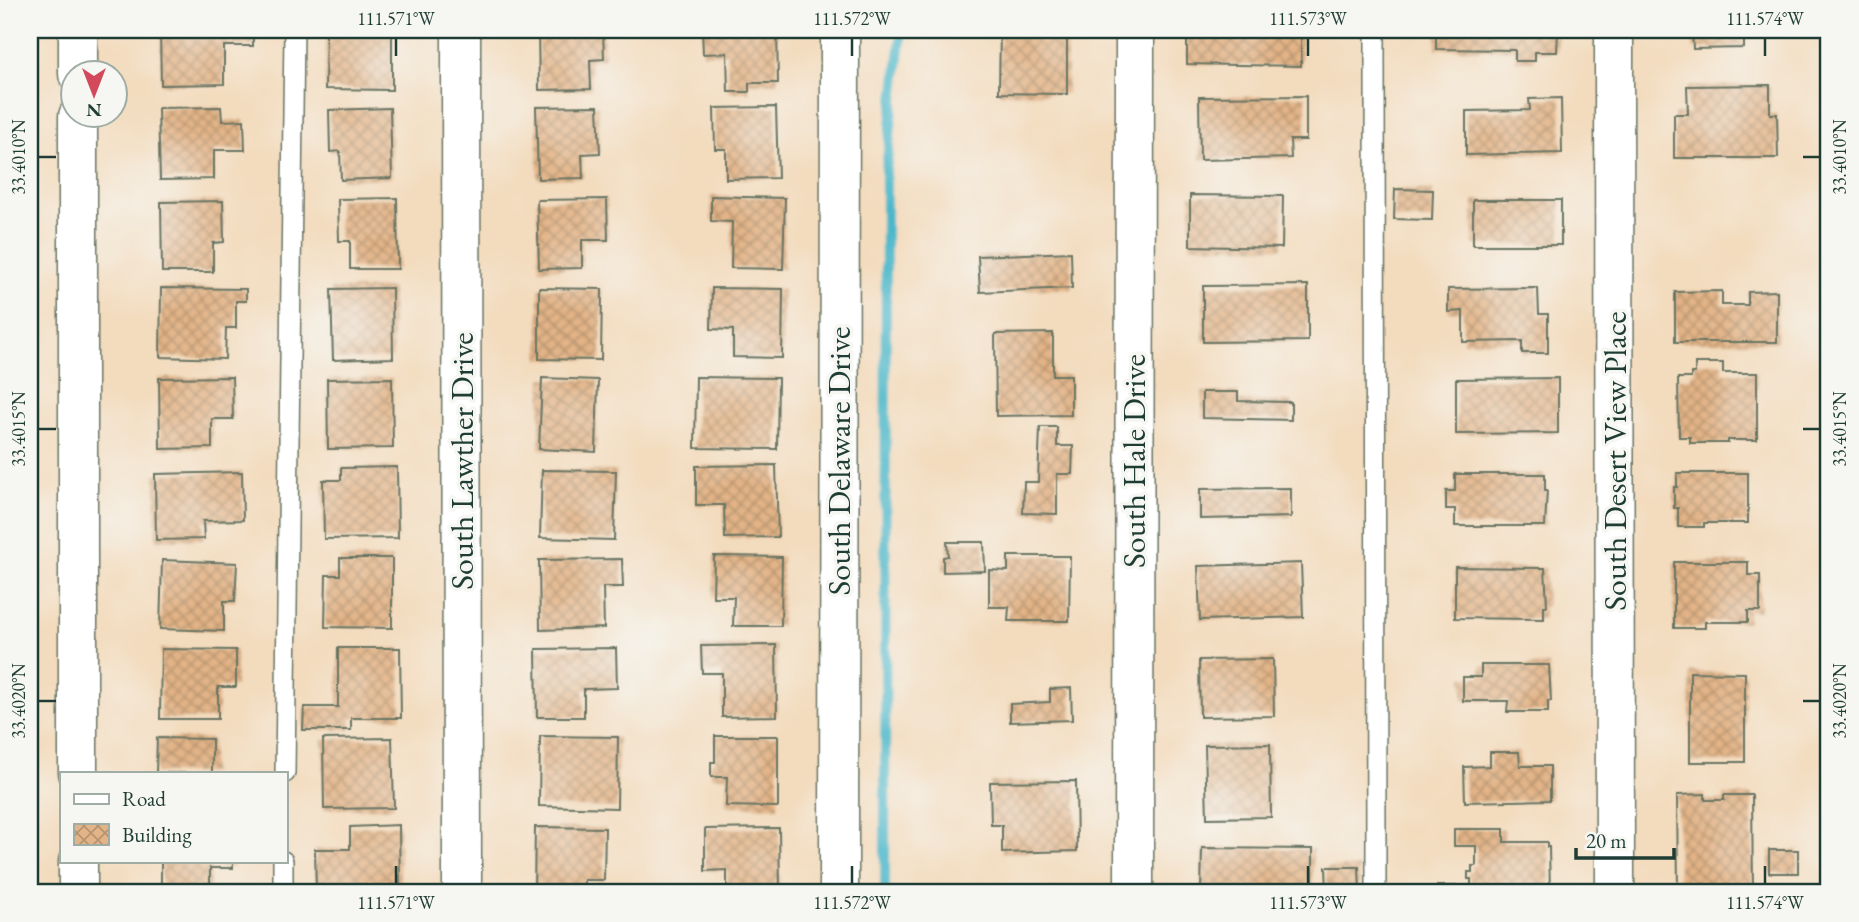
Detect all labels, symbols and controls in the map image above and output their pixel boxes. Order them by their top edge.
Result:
text: 111.571°W [357,7,435,30]
text: 111.572°W [813,7,891,30]
text: 111.573°W [1269,7,1347,30]
text: 111.574°W [1726,7,1804,30]
north arrow [60,60,130,130]
text: N [86,98,102,123]
text: 33.4010°N [7,119,30,195]
text: 33.4010°N [1828,119,1851,195]
street label: South Desert View Place [1594,311,1636,611]
street label: South Delaware Drive [818,326,860,596]
street label: South Lawther Drive [441,332,483,590]
street label: South Hale Drive [1113,354,1155,568]
text: 33.4015°N [7,391,30,467]
text: 33.4015°N [1828,391,1851,467]
text: 33.4020°N [7,663,30,739]
text: 33.4020°N [1828,663,1851,739]
legend [60,772,287,862]
text: Road [122,785,166,812]
scale bar [1576,817,1674,861]
text: Building [122,821,192,848]
text: 20 m [1586,827,1627,854]
text: 111.571°W [357,891,435,914]
text: 111.572°W [813,891,891,914]
text: 111.573°W [1269,891,1347,914]
text: 111.574°W [1726,891,1804,914]

